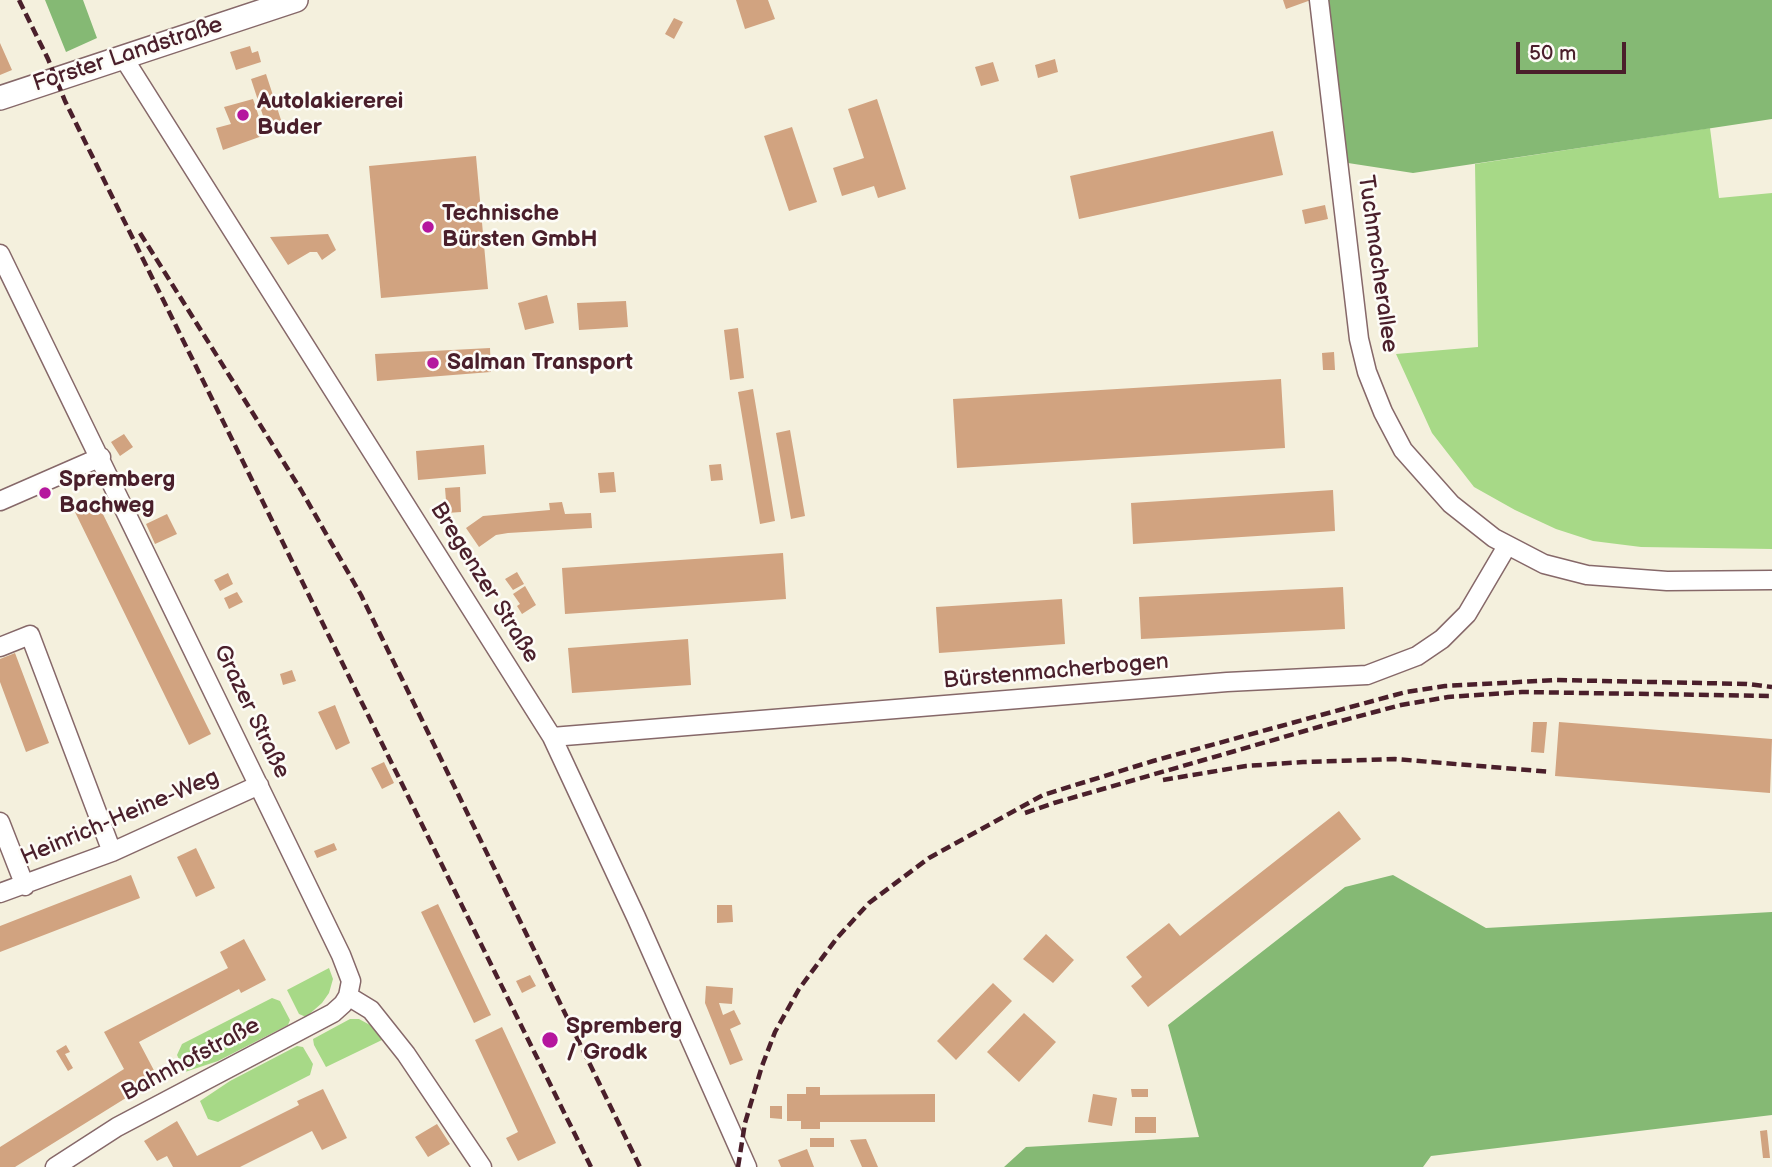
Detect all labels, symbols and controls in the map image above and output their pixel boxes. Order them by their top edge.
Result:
street label: Forster Landstraße [30,11,226,99]
scale bar [1520,28,1630,72]
text: 50 m [1529,41,1576,66]
place label: Autolakiererei Buder [257,88,403,142]
marker: Autolakiererei Buder [235,107,251,123]
street label: Tuchmacherallee [1351,174,1403,354]
place label: Technische Bürsten GmbH [442,200,598,254]
marker: Technische Bürsten GmbH [420,219,436,235]
place label: Salman Transport [447,349,633,377]
marker: Salman Transport [425,355,441,371]
place label: Spremberg Bachweg [59,466,175,520]
marker: Spremberg Bachweg [37,485,53,501]
street label: Bregenzer Straße [423,498,545,668]
street label: Grazer Straße [207,641,295,783]
street label: Bürstenmacherbogen [942,648,1170,696]
street label: Heinrich-Heine-Weg [17,764,223,872]
street label: Bahnhofstraße [117,1012,265,1108]
place label: Spremberg / Grodk [566,1013,682,1067]
marker: Spremberg / Grodk [540,1030,560,1050]

